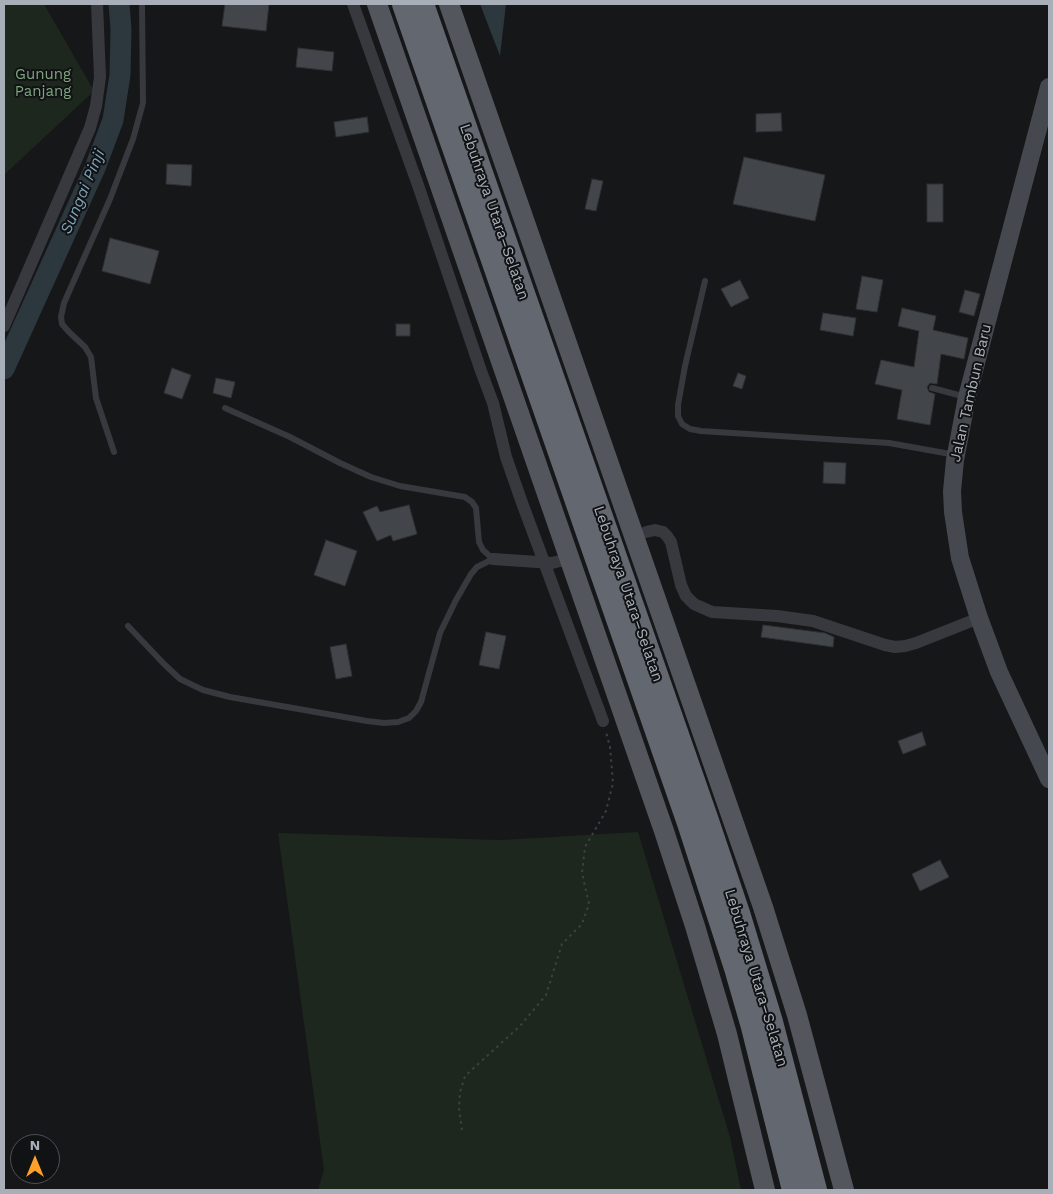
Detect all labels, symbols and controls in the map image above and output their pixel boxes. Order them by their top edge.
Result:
park label: Gunung Panjang [15,66,71,101]
street label: Lebuhraya Utara–Selatan [455,122,533,302]
water label: Sungai Pinji [57,147,109,237]
street label: Jalan Tambun Baru [946,322,996,464]
street label: Lebuhraya Utara–Selatan [589,504,667,684]
street label: Lebuhraya Utara–Selatan [720,887,792,1069]
north arrow [10,1134,60,1184]
text: N [30,1137,40,1153]

